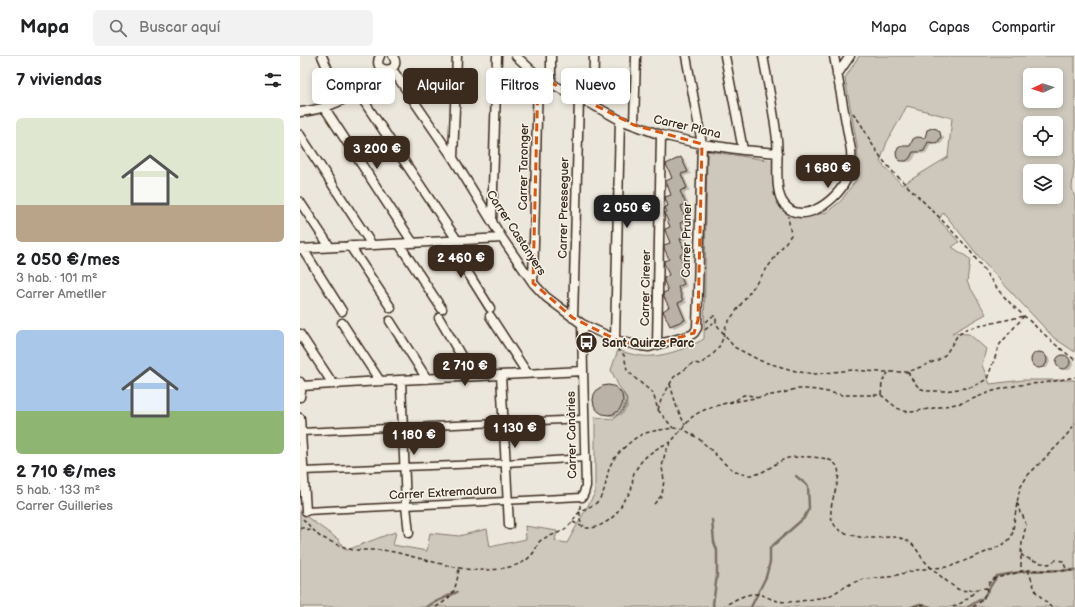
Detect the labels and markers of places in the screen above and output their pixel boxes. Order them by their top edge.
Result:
pin: 3 200 € [340,136,414,170]
pin: 1 680 € [791,155,865,189]
pin: 2 050 € [590,195,664,229]
pin: 2 460 € [424,245,498,279]
bus stop icon: Sant Quirze Parc [574,330,600,356]
place label: Sant Quirze Parc [602,336,695,351]
pin: 2 710 € [428,353,502,387]
pin: 1 130 € [478,415,552,449]
pin: 1 180 € [377,422,451,456]

